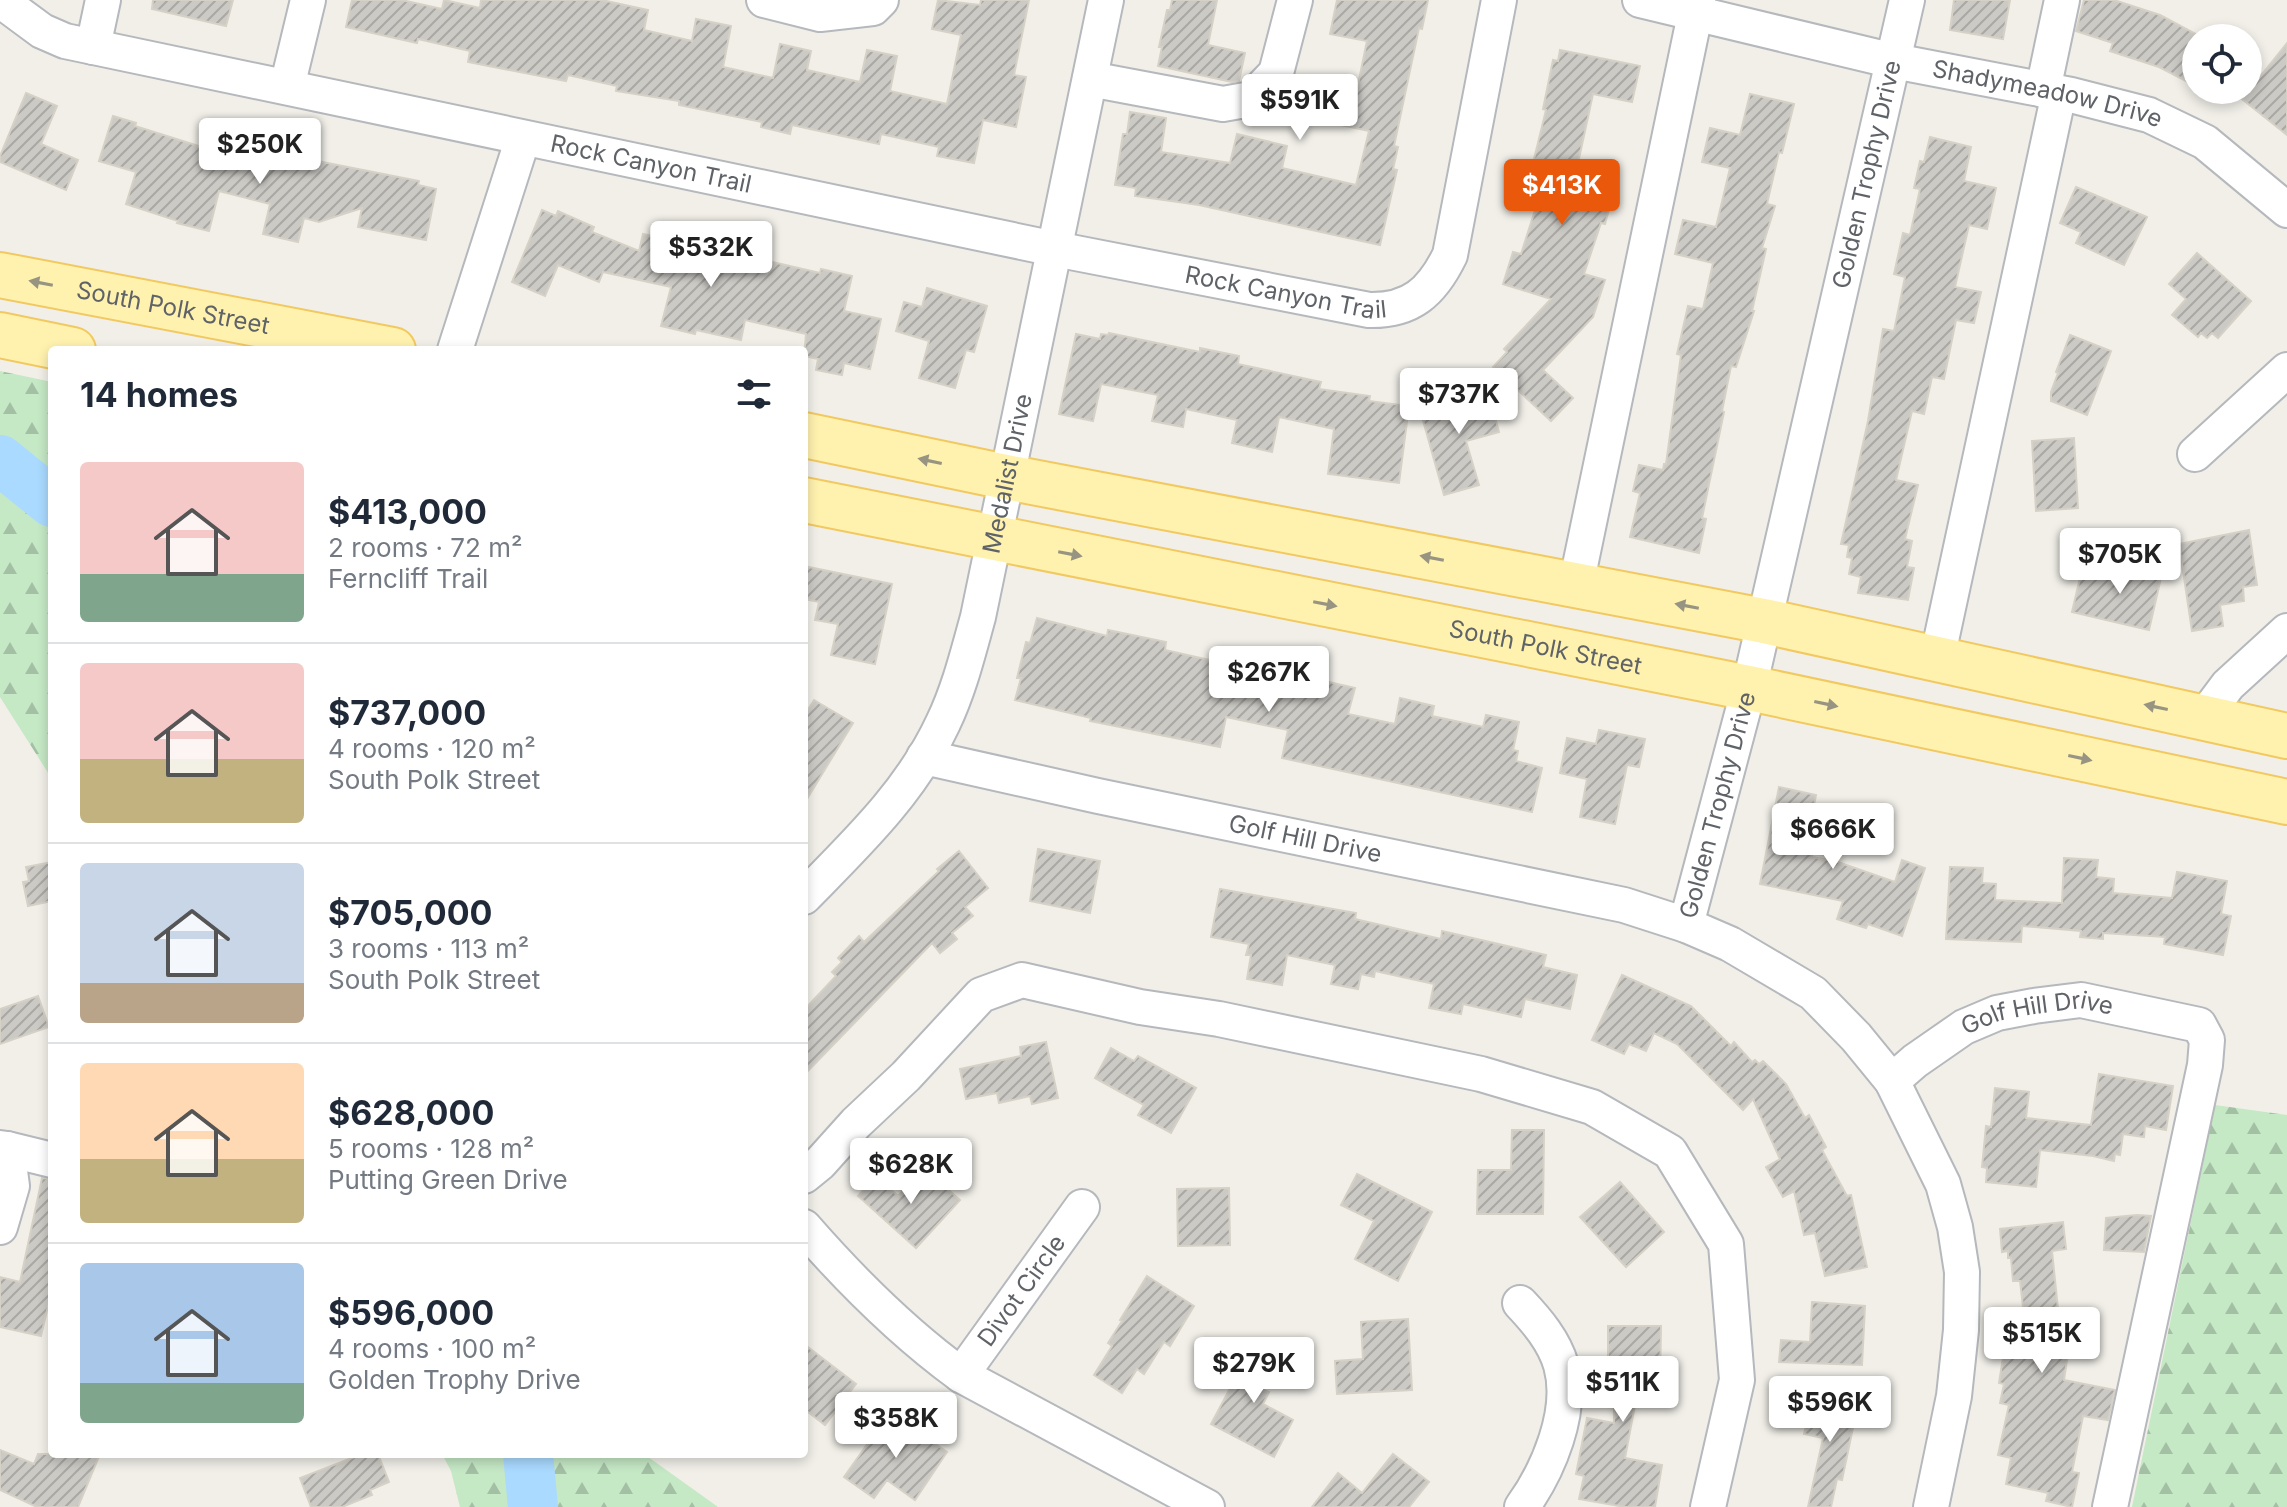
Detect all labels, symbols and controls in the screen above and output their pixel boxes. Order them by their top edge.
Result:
map controls [2182,24,2262,104]
button: locate [2182,24,2262,104]
street label: Shadymeadow Drive [1930,54,2168,133]
street label: Golden Trophy Drive [1826,58,1907,291]
pin: $591K [1244,74,1356,142]
text: $591K [1260,84,1340,115]
pin: $250K [204,118,316,186]
text: $250K [217,128,303,159]
street label: Rock Canyon Trail [548,128,754,199]
pin: $413K [1506,159,1618,227]
text: $413K [1522,169,1602,200]
pin: $532K [655,221,767,289]
text: $532K [668,231,754,262]
street label: Rock Canyon Trail [1183,260,1388,325]
street label: South Polk Street [74,275,272,340]
one-way arrow [28,277,53,289]
pin: $737K [1403,368,1515,436]
icon: filters [732,372,776,416]
text: 14 homes [80,374,238,415]
text: $737K [1418,378,1500,409]
street label: Medalist Drive [977,391,1038,556]
one-way arrow [917,454,942,467]
text: $413,000 [328,491,487,532]
icon: home [144,494,240,590]
pin: $705K [2064,528,2176,596]
text: 2 rooms · 72 m² [328,532,522,563]
text: $705K [2078,538,2162,569]
one-way arrow [1057,548,1082,561]
one-way arrow [1419,551,1444,563]
text: Ferncliff Trail [328,563,488,594]
one-way arrow [1313,599,1338,611]
one-way arrow [1674,600,1699,612]
street label: South Polk Street [1447,614,1645,680]
pin: $267K [1213,646,1325,714]
text: $267K [1227,656,1311,687]
street label: Golden Trophy Drive [1673,689,1761,921]
text: $737,000 [328,692,486,733]
icon: home [144,695,240,791]
one-way arrow [1813,698,1838,711]
one-way arrow [2143,700,2168,713]
text: 4 rooms · 120 m² [328,733,536,764]
one-way arrow [2068,752,2093,765]
text: South Polk Street [328,764,540,795]
pin: $666K [1777,803,1889,871]
street label: Golf Hill Drive [1226,809,1384,868]
text: $666K [1790,813,1876,844]
text: $705,000 [328,892,493,933]
icon: home [144,895,240,991]
text: 3 rooms · 113 m² [328,933,529,964]
text: South Polk Street [328,964,540,995]
street label: Golf Hill Drive [1956,985,2116,1041]
text: $628,000 [328,1092,494,1133]
icon: home [144,1095,240,1191]
text: 5 rooms · 128 m² [328,1133,534,1164]
pin: $628K [855,1138,967,1206]
text: $628K [868,1148,954,1179]
text: Putting Green Drive [328,1164,568,1195]
street label: Divot Circle [971,1229,1071,1352]
text: $596,000 [328,1292,494,1333]
icon: home [144,1295,240,1391]
pin: $515K [1986,1307,2098,1375]
text: $515K [2002,1317,2082,1348]
text: 4 rooms · 100 m² [328,1333,536,1364]
pin: $279K [1198,1337,1310,1405]
text: $279K [1212,1347,1296,1378]
pin: $511K [1567,1356,1679,1424]
text: Golden Trophy Drive [328,1364,581,1395]
text: $511K [1586,1366,1660,1397]
pin: $596K [1774,1376,1886,1444]
text: $596K [1787,1386,1873,1417]
pin: $358K [840,1392,952,1460]
text: $358K [853,1402,939,1433]

